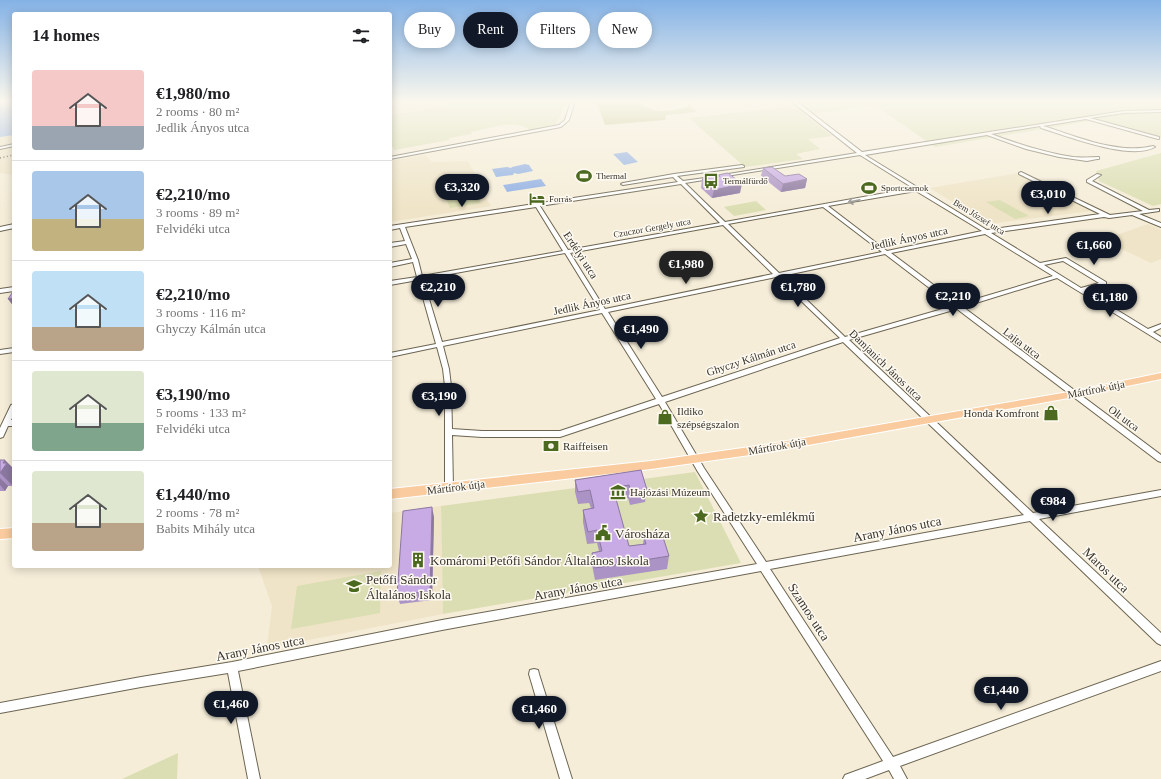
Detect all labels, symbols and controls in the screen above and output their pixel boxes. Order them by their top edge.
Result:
chip: Buy [404,12,455,48]
chip: Rent [463,12,518,48]
chip: Filters [526,12,590,48]
chip: New [598,12,652,48]
icon: filters [350,25,372,47]
text: 14 homes [32,26,100,45]
text: €1,980/mo [156,84,230,103]
icon: home [64,86,112,134]
text: 2 rooms · 80 m² [156,104,239,119]
text: Jedlik Ányos utca [156,120,249,135]
sports icon: Thermal [575,167,593,185]
place label: Thermal [596,171,627,181]
bus stop icon: Termálfürdő [702,172,720,190]
pin: €3,320 [429,174,495,208]
place label: Termálfürdő [723,176,768,186]
text: €3,320 [444,179,480,194]
sports icon: Sportcsarnok [860,179,878,197]
pin: €3,010 [1015,181,1081,215]
place label: Sportcsarnok [881,183,929,193]
text: €2,210/mo [156,185,230,204]
text: €3,010 [1030,186,1066,201]
icon: home [64,187,112,235]
hotel icon: Forrás [528,190,546,208]
place label: Forrás [549,194,572,204]
one-way arrow [847,197,860,205]
street label: Bem József utca [951,197,1007,237]
text: 3 rooms · 89 m² [156,205,239,220]
street label: Czuczor Gergely utca [613,216,691,240]
text: Felvidéki utca [156,221,230,236]
street label: Jedlik Ányos utca [869,224,949,252]
street label: Erdélyi utca [561,229,601,281]
pin: €1,660 [1061,232,1127,266]
text: €1,660 [1076,237,1112,252]
pin: €1,980 [653,251,719,285]
text: €1,980 [668,256,704,271]
pin: €2,210 [405,274,471,308]
pin: €1,780 [765,274,831,308]
text: €2,210 [420,279,456,294]
text: €1,780 [780,279,816,294]
pin: €2,210 [920,283,986,317]
pin: €1,180 [1077,284,1143,318]
text: €2,210/mo [156,285,230,304]
icon: home [64,287,112,335]
text: €2,210 [935,288,971,303]
street label: Jedlik Ányos utca [552,289,632,317]
text: €1,180 [1092,289,1128,304]
text: 3 rooms · 116 m² [156,305,245,320]
pin: €1,490 [608,316,674,350]
text: Ghyczy Kálmán utca [156,321,266,336]
text: €1,490 [623,321,659,336]
street label: Lajta utca [1001,325,1043,361]
street label: Damjanich János utca [847,327,925,403]
street label: Ghyczy Kálmán utca [705,338,797,378]
street label: Mártírok útja [1066,378,1126,400]
pin: €3,190 [406,383,472,417]
text: €3,190/mo [156,385,230,404]
icon: home [64,387,112,435]
text: €3,190 [421,388,457,403]
street label: Olt utca [1106,403,1142,433]
shop icon: Honda Komfront [1042,404,1060,422]
text: 5 rooms · 133 m² [156,405,246,420]
place label: Ildiko szépségszalon [677,405,740,430]
place label: Honda Komfront [964,407,1039,419]
shop icon: Ildiko szépségszalon [656,408,674,426]
text: Felvidéki utca [156,421,230,436]
street label: Mártírok útja [747,435,807,457]
bank icon: Raiffeisen [542,437,560,455]
place label: Raiffeisen [563,440,609,452]
street label: Mártírok útja [426,477,486,497]
museum icon: Hajózási Múzeum [609,483,627,501]
text: €1,440/mo [156,485,230,504]
place label: Hajózási Múzeum [630,486,711,498]
icon: home [64,487,112,535]
pin: €984 [1029,488,1077,522]
text: €984 [1040,493,1066,508]
text: 2 rooms · 78 m² [156,505,239,520]
place icon: Radetzky-emlékmű [692,507,710,525]
place label: Radetzky-emlékmű [713,509,815,524]
street label: Arany János utca [852,513,943,545]
text: Babits Mihály utca [156,521,255,536]
public building icon: Városháza [594,524,612,542]
place label: Városháza [615,526,670,541]
street label: Maros utca [1080,544,1132,596]
building icon: Komáromi Petőfi Sándor Általános Iskola [409,551,427,569]
place label: Komáromi Petőfi Sándor Általános Iskola [430,553,649,568]
place label: Petőfi Sándor Általános Iskola [366,572,451,602]
street label: Arany János utca [533,573,624,603]
school or university icon: Petőfi Sándor Általános Iskola [345,577,363,595]
street label: Szamos utca [785,581,833,644]
street label: Arany János utca [215,632,306,664]
pin: €1,440 [968,677,1034,711]
text: €1,440 [983,682,1019,697]
pin: €1,460 [198,691,264,725]
text: €1,460 [213,696,249,711]
pin: €1,460 [506,696,572,730]
text: €1,460 [521,701,557,716]

